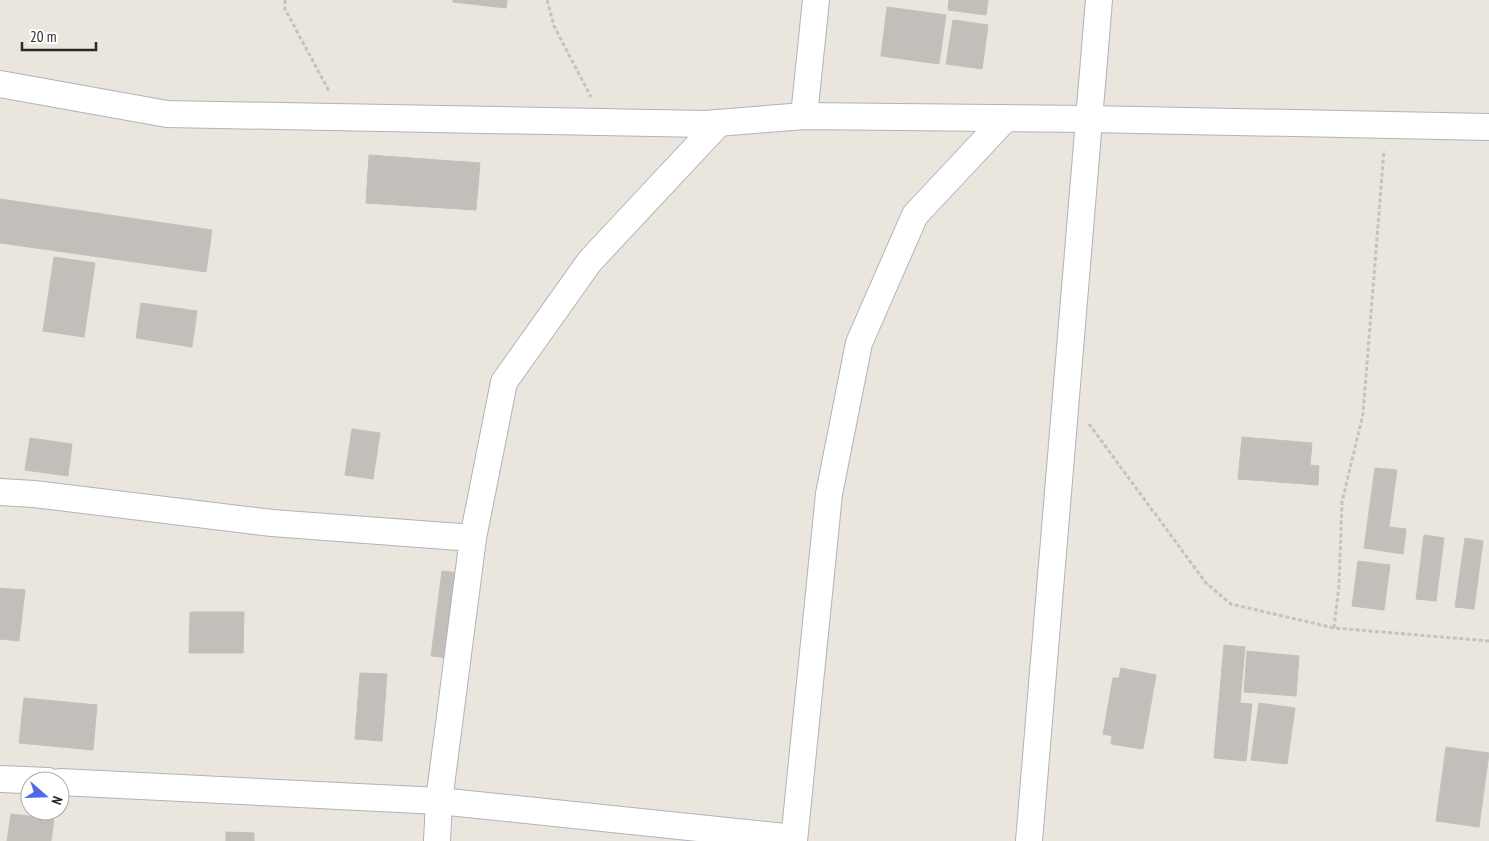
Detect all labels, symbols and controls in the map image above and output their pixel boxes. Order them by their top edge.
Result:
scale bar [22,20,96,52]
text: 20 m [30,27,56,46]
north arrow [20,771,70,821]
text: N [47,794,67,807]

